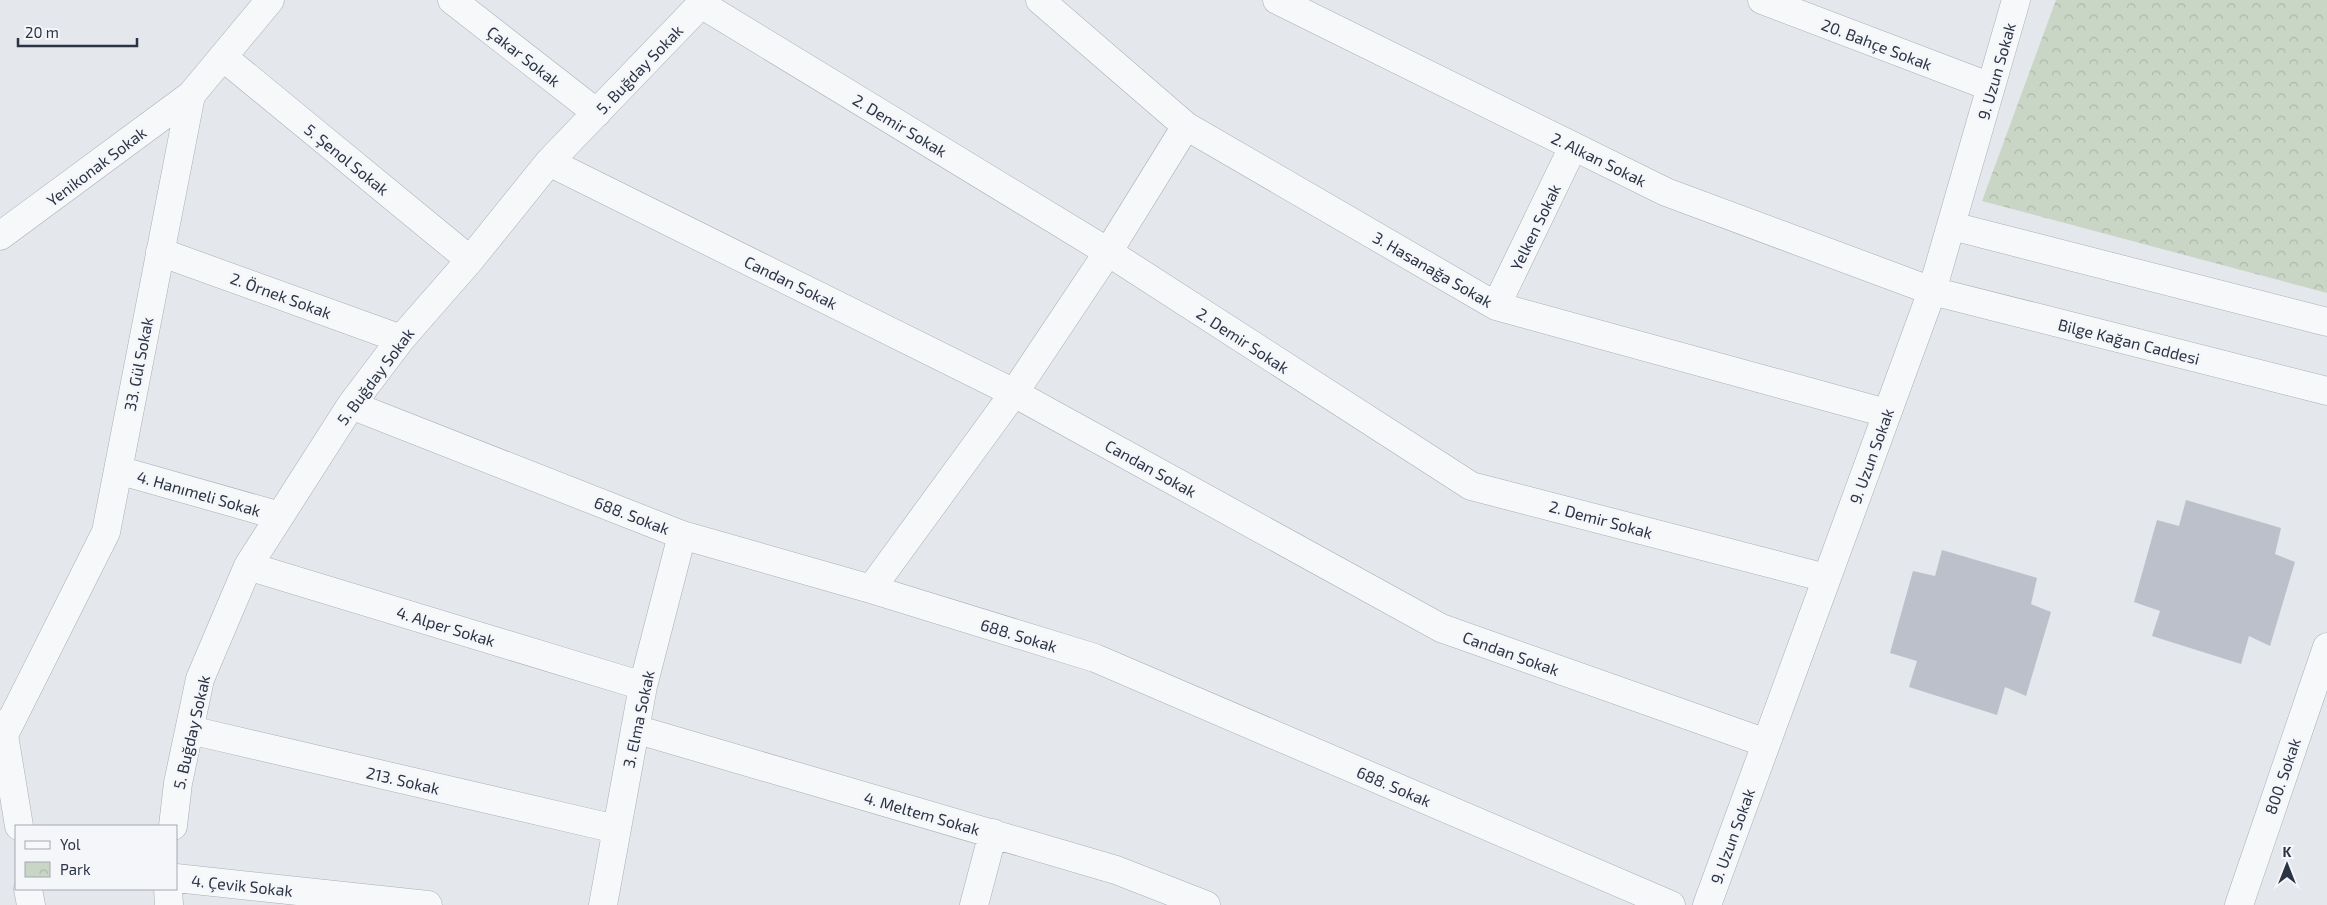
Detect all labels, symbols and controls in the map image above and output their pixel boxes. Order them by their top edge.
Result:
street label: 20. Bahçe Sokak [1819,14,1935,75]
scale bar [18,15,136,47]
street label: 9. Uzun Sokak [1973,20,2019,122]
street label: 5. Buğday Sokak [592,21,686,117]
street label: Çakar Sokak [483,22,564,91]
text: 20 m [25,23,59,41]
street label: 2. Demir Sokak [850,90,950,160]
street label: 5. Şenol Sokak [300,119,393,200]
street label: Yenikonak Sokak [42,122,150,210]
street label: 2. Alkan Sokak [1548,128,1650,190]
street label: Yelken Sokak [1506,181,1564,273]
street label: 3. Hasanağa Sokak [1370,227,1496,311]
street label: Candan Sokak [741,251,841,313]
street label: 2. Örnek Sokak [228,268,334,322]
street label: 2. Demir Sokak [1193,303,1293,377]
street label: Bilge Kağan Caddesi [2056,314,2202,368]
street label: 33. Gül Sokak [120,315,156,413]
street label: 5. Buğday Sokak [332,324,418,428]
street label: 9. Uzun Sokak [1845,406,1897,506]
street label: Candan Sokak [1102,435,1200,501]
street label: 4. Hanımeli Sokak [135,466,263,520]
street label: 688. Sokak [592,492,672,538]
street label: 2. Demir Sokak [1547,496,1655,542]
street label: 4. Alper Sokak [394,602,498,650]
street label: 688. Sokak [978,614,1060,656]
street label: Candan Sokak [1460,627,1562,679]
street label: 3. Elma Sokak [618,668,658,770]
street label: 5. Buğday Sokak [169,673,213,791]
street label: 800. Sokak [2260,735,2304,817]
street label: 213. Sokak [365,762,441,798]
street label: 688. Sokak [1354,762,1434,810]
street label: 9. Uzun Sokak [1706,786,1758,886]
street label: 4. Meltem Sokak [862,787,982,839]
legend [15,825,178,890]
text: Yol [60,835,81,853]
north arrow [2262,840,2312,890]
text: K [2283,843,2292,860]
text: Park [60,860,91,878]
street label: 4. Çevik Sokak [190,870,294,901]

